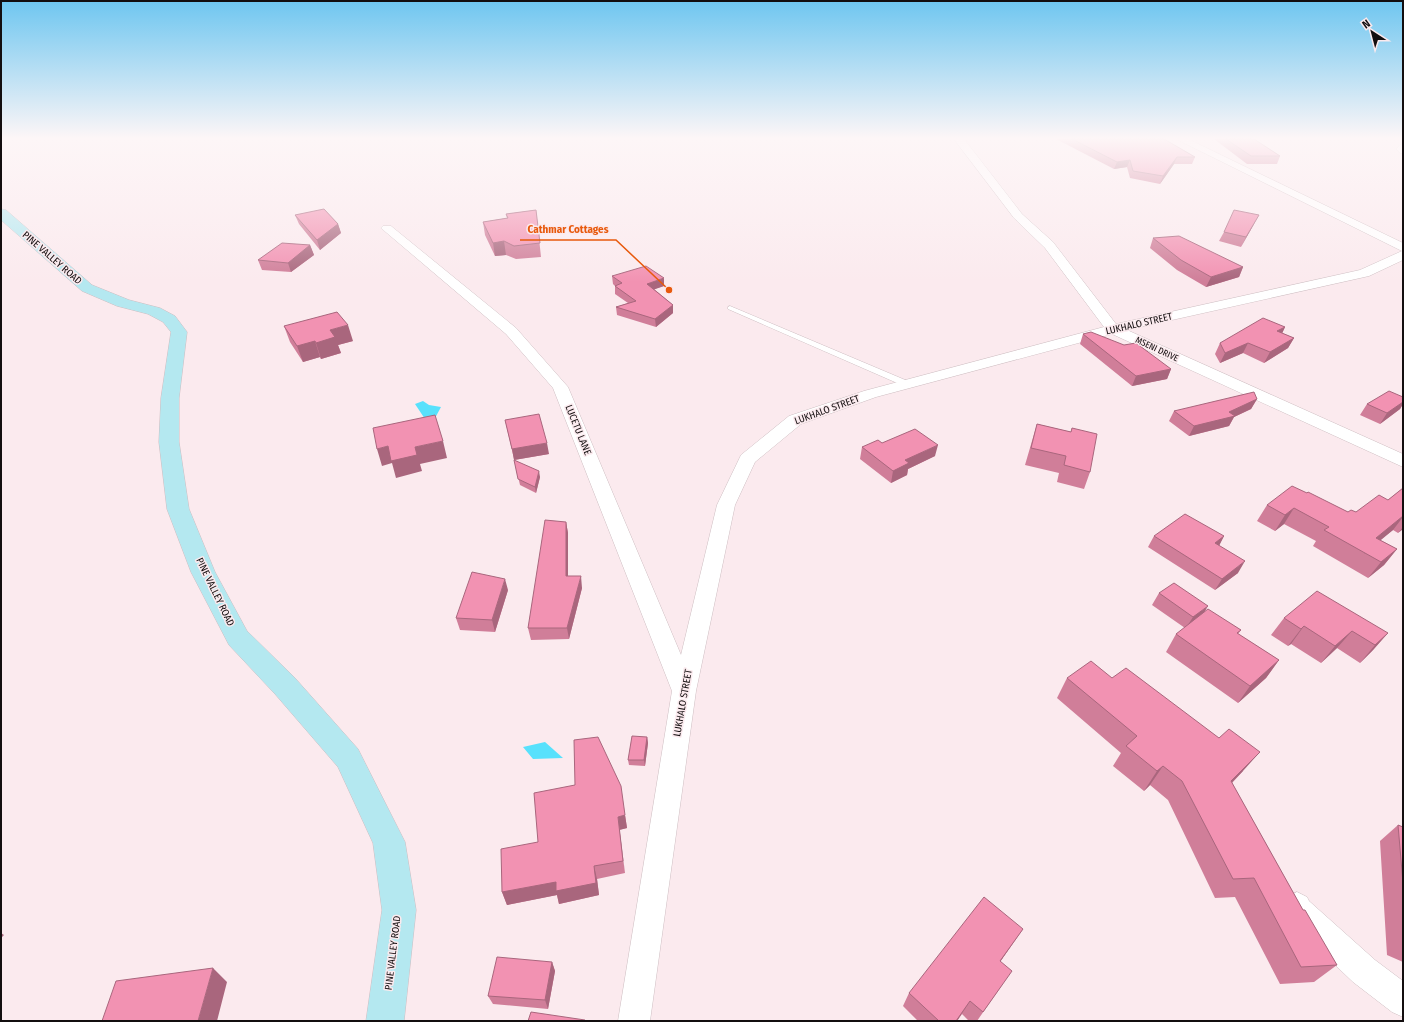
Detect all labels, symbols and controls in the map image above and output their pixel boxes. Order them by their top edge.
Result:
north arrow [1352,12,1392,52]
text: N [1360,17,1373,32]
callout: Cathmar Cottages [520,217,616,240]
text: Cathmar Cottages [528,223,609,236]
street label: PINE VALLEY ROAD [20,229,84,287]
street label: LUKHALO STREET [1104,310,1174,338]
street label: MSENI DRIVE [1134,335,1180,363]
street label: LUKHALO STREET [793,393,861,427]
street label: LUCETU LANE [562,403,594,457]
street label: PINE VALLEY ROAD [193,556,237,628]
street label: LUKHALO STREET [671,668,695,738]
street label: PINE VALLEY ROAD [382,915,404,991]

